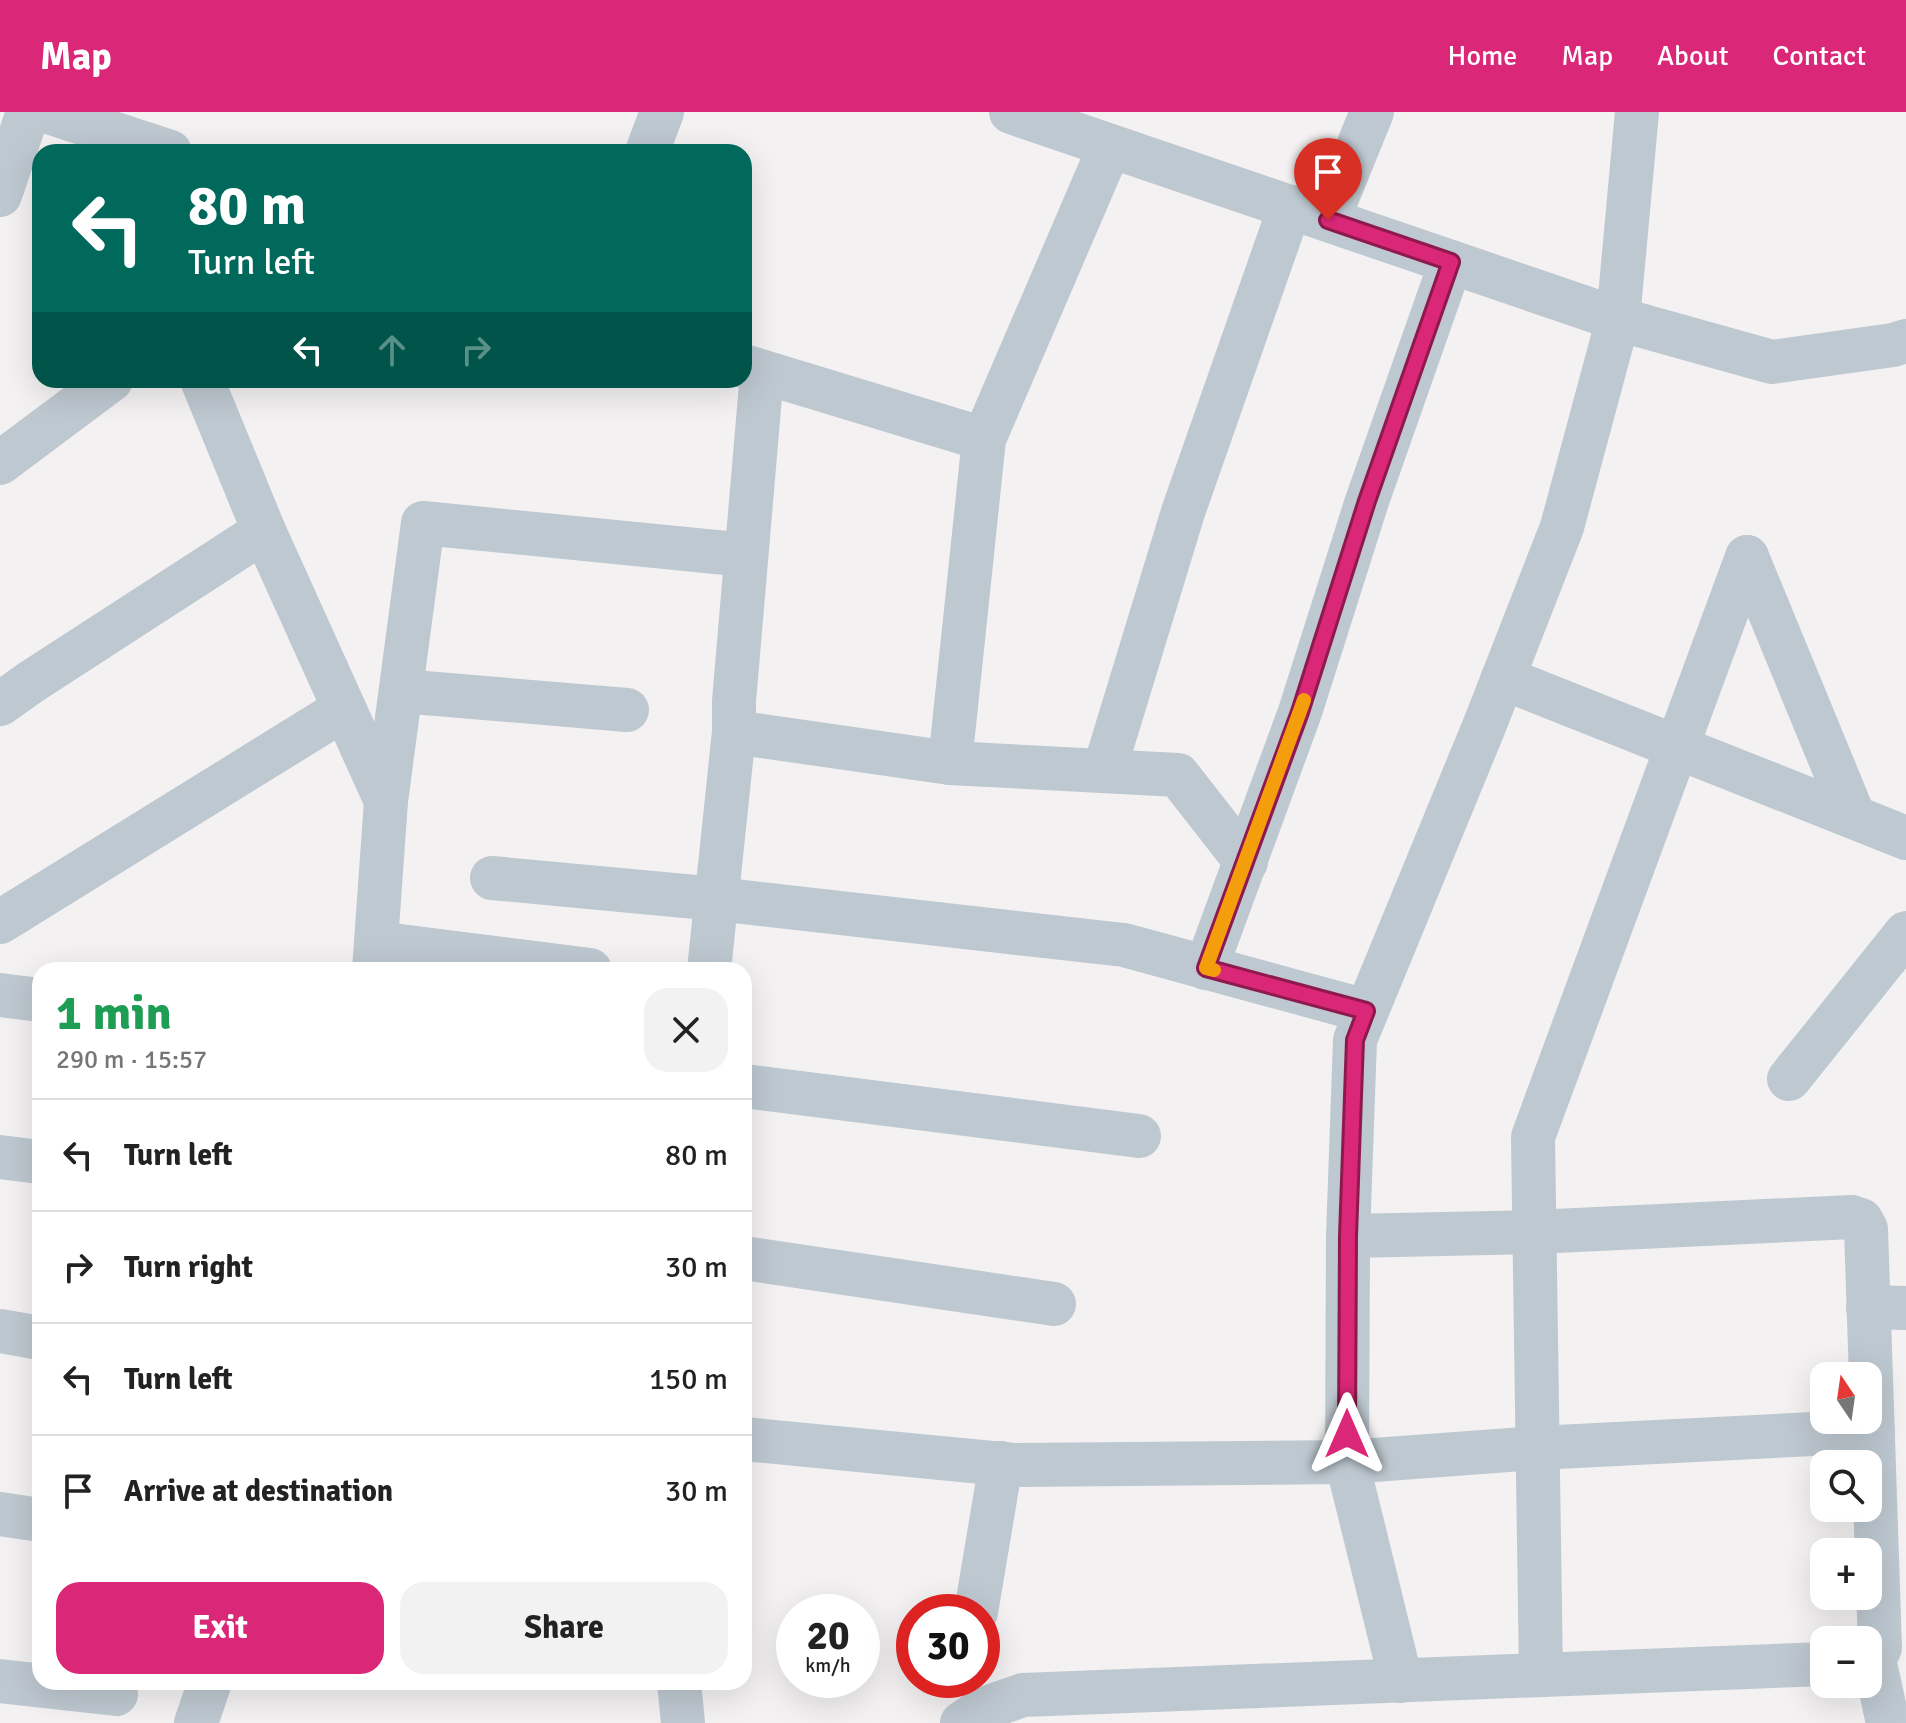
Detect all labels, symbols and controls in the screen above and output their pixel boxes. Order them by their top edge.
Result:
text: Map [40,33,112,80]
text: Home [1448,39,1517,73]
text: Map [1561,39,1613,73]
text: About [1657,39,1729,73]
text: Contact [1773,39,1866,73]
pin [1294,138,1362,220]
icon: arrive [1306,150,1350,194]
text: 80 m [188,171,306,240]
icon: left [56,176,160,280]
text: Turn left [188,240,315,285]
icon: left [286,328,330,372]
icon: ahead [370,328,414,372]
icon: right [454,328,498,372]
text: 1 min [56,984,172,1043]
button: close [644,988,728,1072]
text: 290 m · 15:57 [56,1044,207,1076]
icon: left [56,1133,100,1177]
text: Turn left [124,1137,233,1174]
text: 80 m [665,1137,728,1174]
icon: right [56,1245,100,1289]
text: Turn right [124,1249,253,1286]
text: 30 m [665,1249,728,1286]
icon: left [56,1357,100,1401]
text: Turn left [124,1361,233,1398]
text: 150 m [649,1361,728,1398]
north arrow [1810,1362,1882,1434]
map controls [1810,1362,1882,1698]
position arrow [1305,1392,1389,1476]
button: search [1810,1450,1882,1522]
icon: arrive [56,1469,100,1513]
text: Arrive at destination [124,1473,393,1510]
text: 30 m [665,1473,728,1510]
button: + [1810,1538,1882,1610]
button: Exit [56,1582,384,1674]
button: Share [400,1582,728,1674]
speed limit sign: 30 [896,1594,1000,1698]
text: 20 [806,1611,850,1661]
button: − [1810,1626,1882,1698]
text: km/h [805,1653,851,1678]

